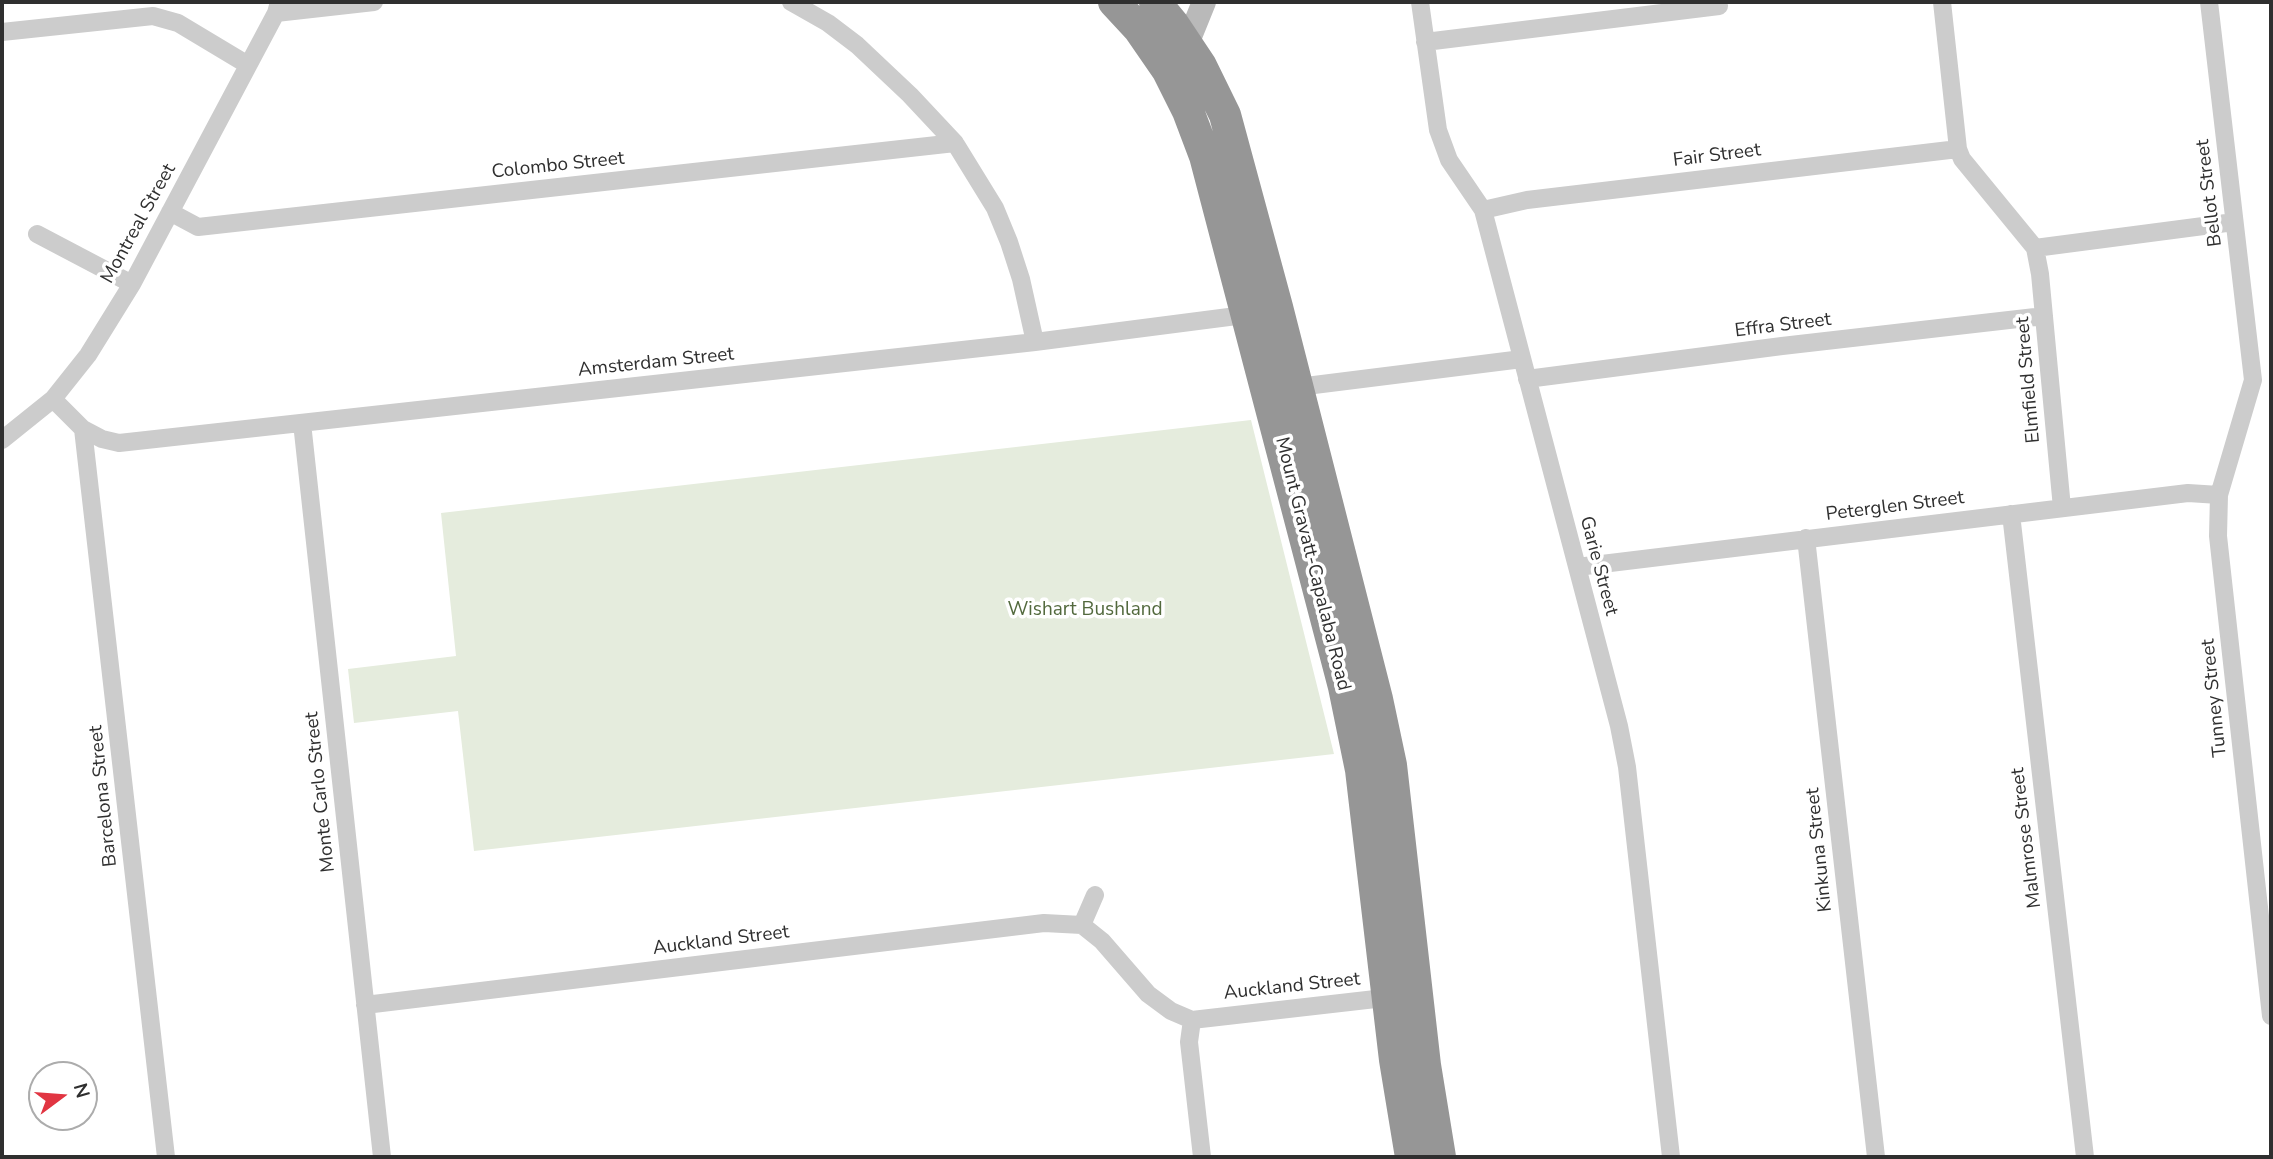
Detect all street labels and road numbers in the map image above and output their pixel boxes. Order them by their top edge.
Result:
street label: Bellot Street [2192,138,2228,248]
street label: Fair Street [1672,139,1762,173]
street label: Colombo Street [490,148,626,184]
street label: Montreal Street [97,160,181,288]
street label: Effra Street [1734,309,1832,343]
street label: Elmfield Street [2012,316,2046,444]
street label: Amsterdam Street [577,343,735,383]
street label: Mount Gravatt-Capalaba Road [1269,435,1355,693]
street label: Peterglen Street [1824,487,1966,527]
street label: Garie Street [1574,514,1622,618]
street label: Tunney Street [2197,638,2233,758]
street label: Monte Carlo Street [301,711,341,873]
street label: Barcelona Street [85,724,123,868]
street label: Malmrose Street [2007,766,2047,910]
street label: Kinkuna Street [1802,787,1838,913]
street label: Auckland Street [652,921,790,961]
street label: Auckland Street [1223,968,1361,1006]

